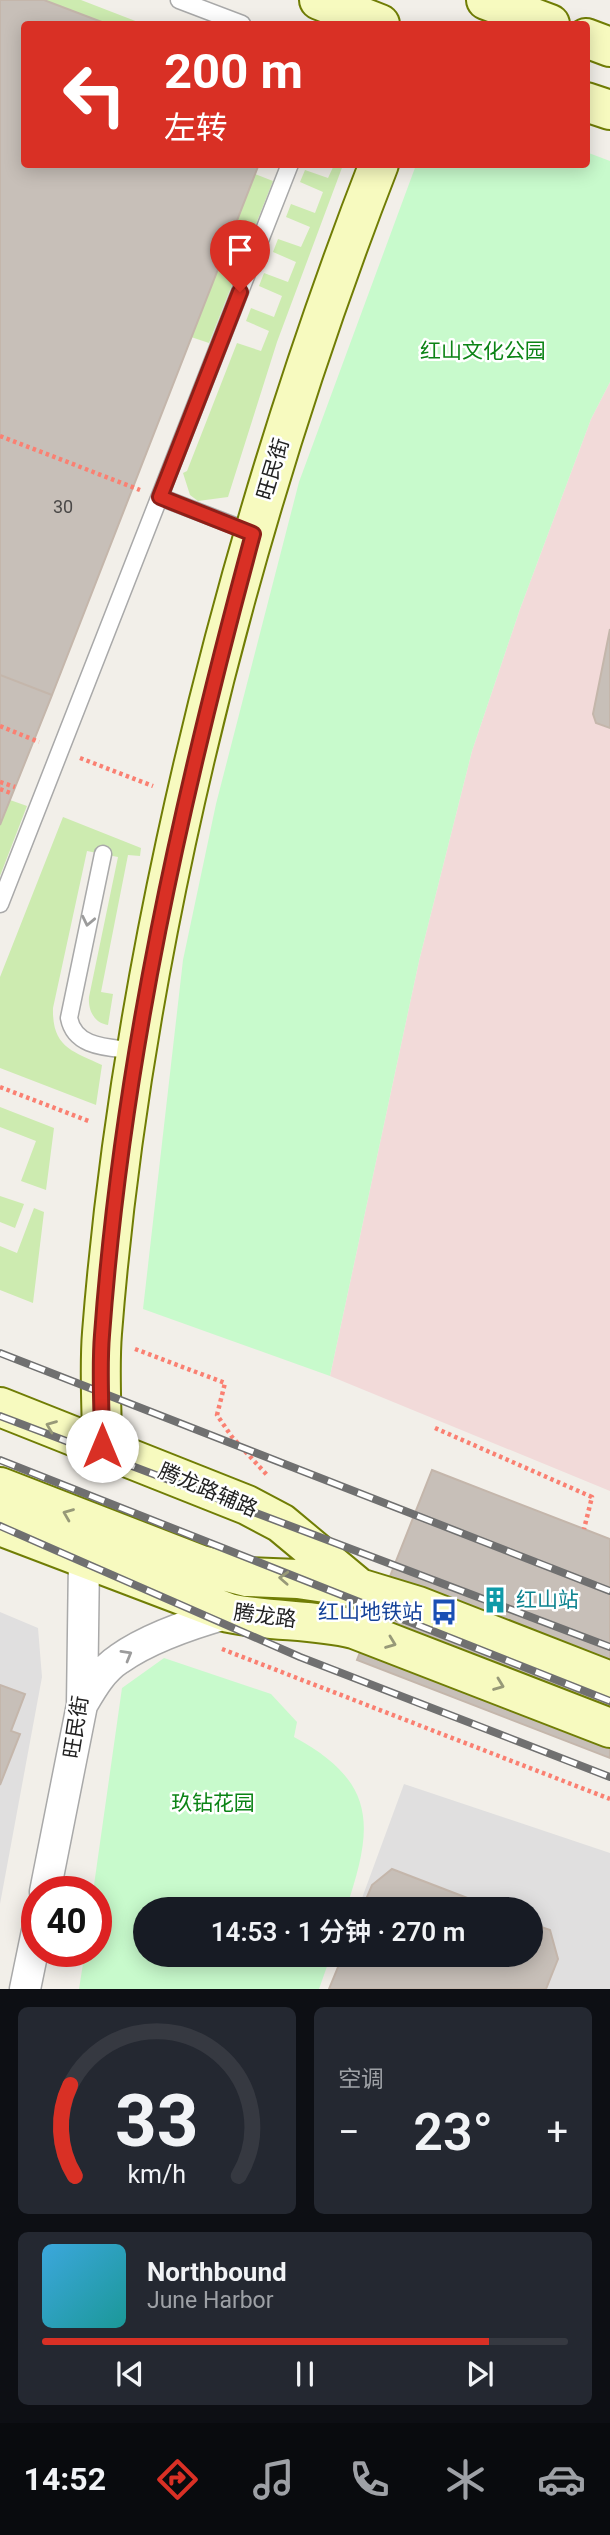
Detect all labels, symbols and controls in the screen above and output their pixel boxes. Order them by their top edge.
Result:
text: 200 m [164,43,303,100]
icon: left [49,49,140,140]
text: 左转 [164,109,228,147]
pin [210,220,270,292]
icon: arrive [221,231,259,269]
park label: 红山文化公园 [420,339,546,363]
street label: 旺民街 [252,435,294,503]
house number: 30 [53,496,73,517]
one-way arrow [82,915,97,927]
position arrow [65,1409,139,1483]
one-way arrow [46,1420,58,1434]
street label: 腾龙路辅路 [155,1458,261,1522]
one-way arrow [62,1509,74,1523]
one-way arrow [279,1571,290,1586]
building icon: 红山站 [480,1585,510,1615]
place label: 红山站 [516,1588,579,1612]
bus stop icon: 红山地铁站 [429,1597,459,1627]
street label: 腾龙路 [232,1600,298,1632]
place label: 红山地铁站 [318,1600,423,1624]
one-way arrow [384,1635,396,1649]
one-way arrow [119,1650,132,1663]
one-way arrow [493,1677,505,1691]
street label: 旺民街 [59,1694,93,1760]
park label: 玖钻花园 [171,1791,255,1815]
speed limit sign: 40 [21,1876,112,1967]
text: 14:53 · 1 分钟 · 270 m [211,1917,465,1947]
text: 空调 [338,2066,384,2093]
text: 33 [115,2079,199,2165]
text: 23° [413,2102,493,2163]
text: − [338,2110,360,2154]
text: + [546,2110,568,2154]
text: km/h [128,2160,186,2189]
text: Northbound [147,2257,287,2287]
text: June Harbor [147,2287,274,2314]
icon: previous [111,2355,149,2393]
icon: pause [286,2355,324,2393]
icon: next [461,2355,499,2393]
icon: directions [153,2455,202,2504]
icon: music [249,2455,298,2504]
icon: phone [345,2455,394,2504]
icon: climate [441,2455,490,2504]
icon: car [537,2455,586,2504]
text: 14:52 [24,2460,106,2498]

